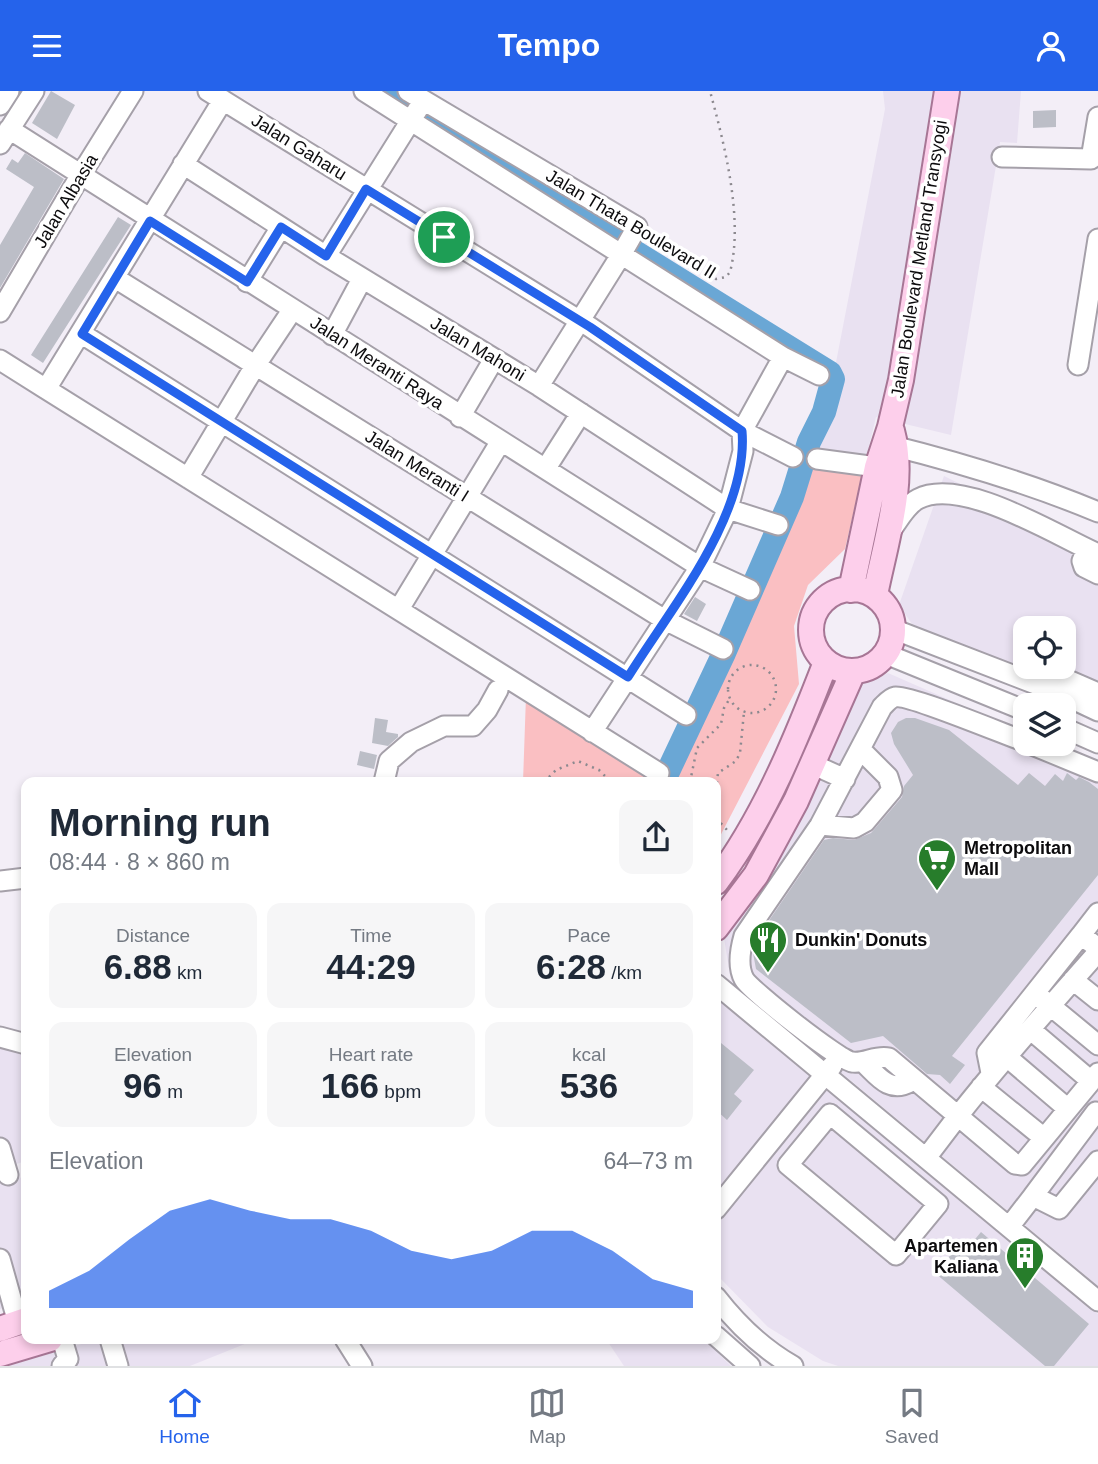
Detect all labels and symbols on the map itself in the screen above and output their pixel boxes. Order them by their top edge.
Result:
street label: Jalan Gaharu [248,110,350,184]
street label: Jalan Boulevard Metland Transyogi [887,119,951,399]
street label: Jalan Albasia [30,150,102,252]
street label: Jalan Thata Boulevard II [542,165,720,283]
pin [414,207,474,267]
street label: Jalan Meranti Raya [307,312,448,414]
street label: Jalan Mahoni [427,313,529,385]
street label: Jalan Meranti I [362,426,472,506]
supermarket icon: Metropolitan Mall [916,837,958,892]
place label: Metropolitan Mall [964,838,1072,879]
restaurant icon: Dunkin' Donuts [747,919,789,974]
place label: Dunkin' Donuts [795,930,927,950]
building icon: Apartemen Kaliana [1004,1235,1046,1290]
place label: Apartemen Kaliana [904,1236,999,1277]

